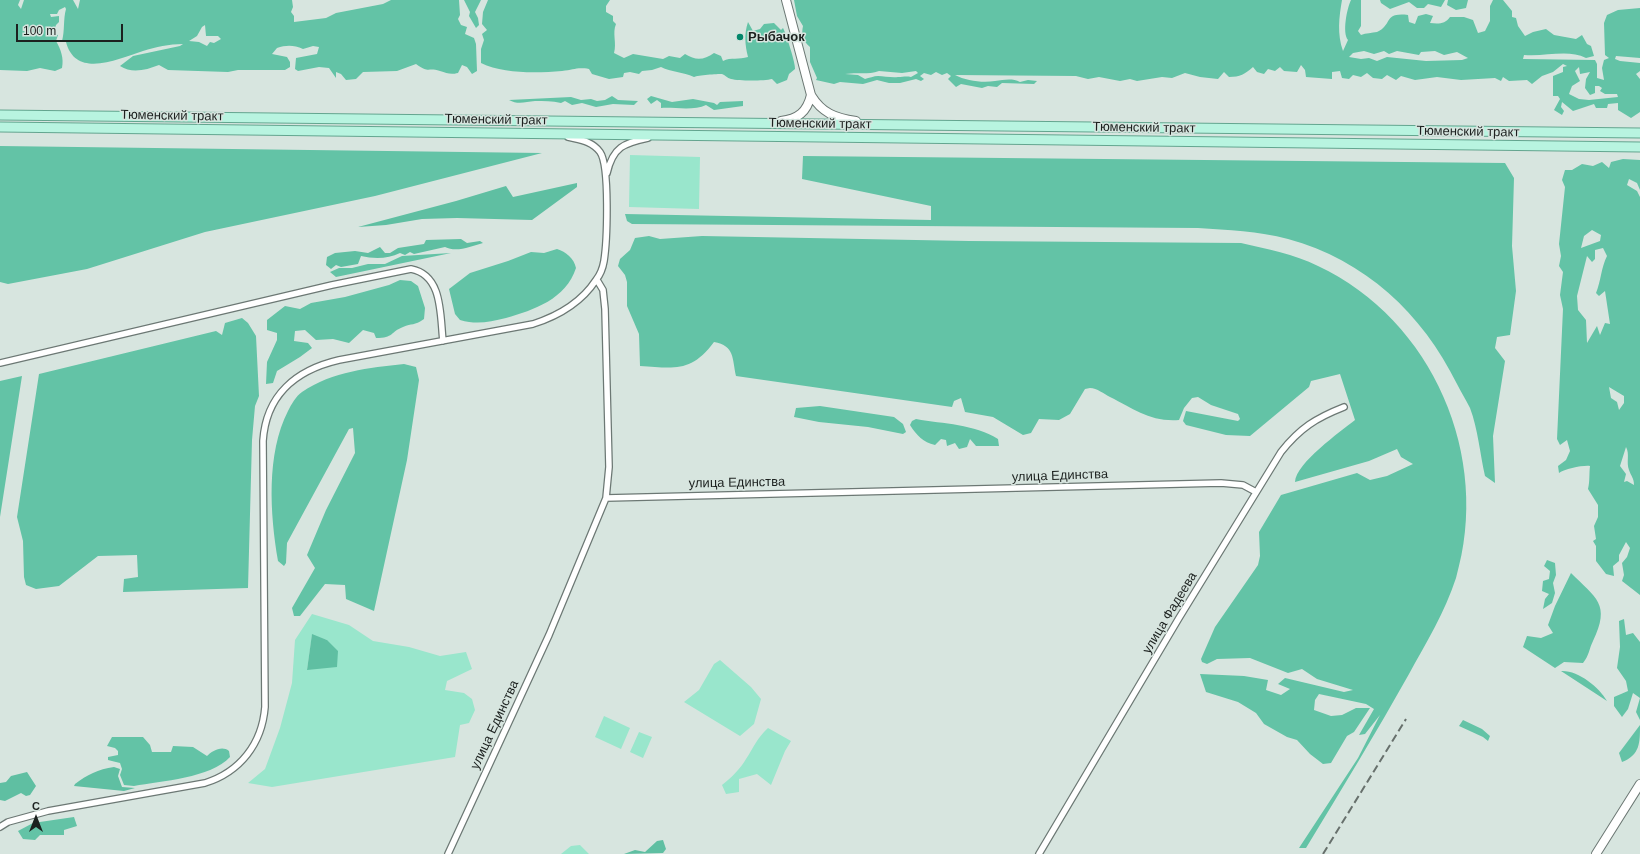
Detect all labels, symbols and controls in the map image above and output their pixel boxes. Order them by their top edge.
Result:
scale bar [18,16,125,42]
text: 100 m [23,24,56,38]
place label: Рыбачок [748,29,805,45]
marker: Рыбачок [735,32,745,42]
street label: Тюменский тракт [120,107,224,125]
street label: Тюменский тракт [444,111,548,129]
street label: Тюменский тракт [768,115,872,133]
street label: Тюменский тракт [1092,119,1196,137]
street label: Тюменский тракт [1416,123,1520,141]
street label: улица Единства [1012,467,1108,485]
street label: улица Единства [689,474,785,492]
street label: улица Фадеева [1139,569,1201,657]
street label: улица Единства [468,678,522,772]
north arrow [16,798,56,838]
text: С [32,800,40,812]

